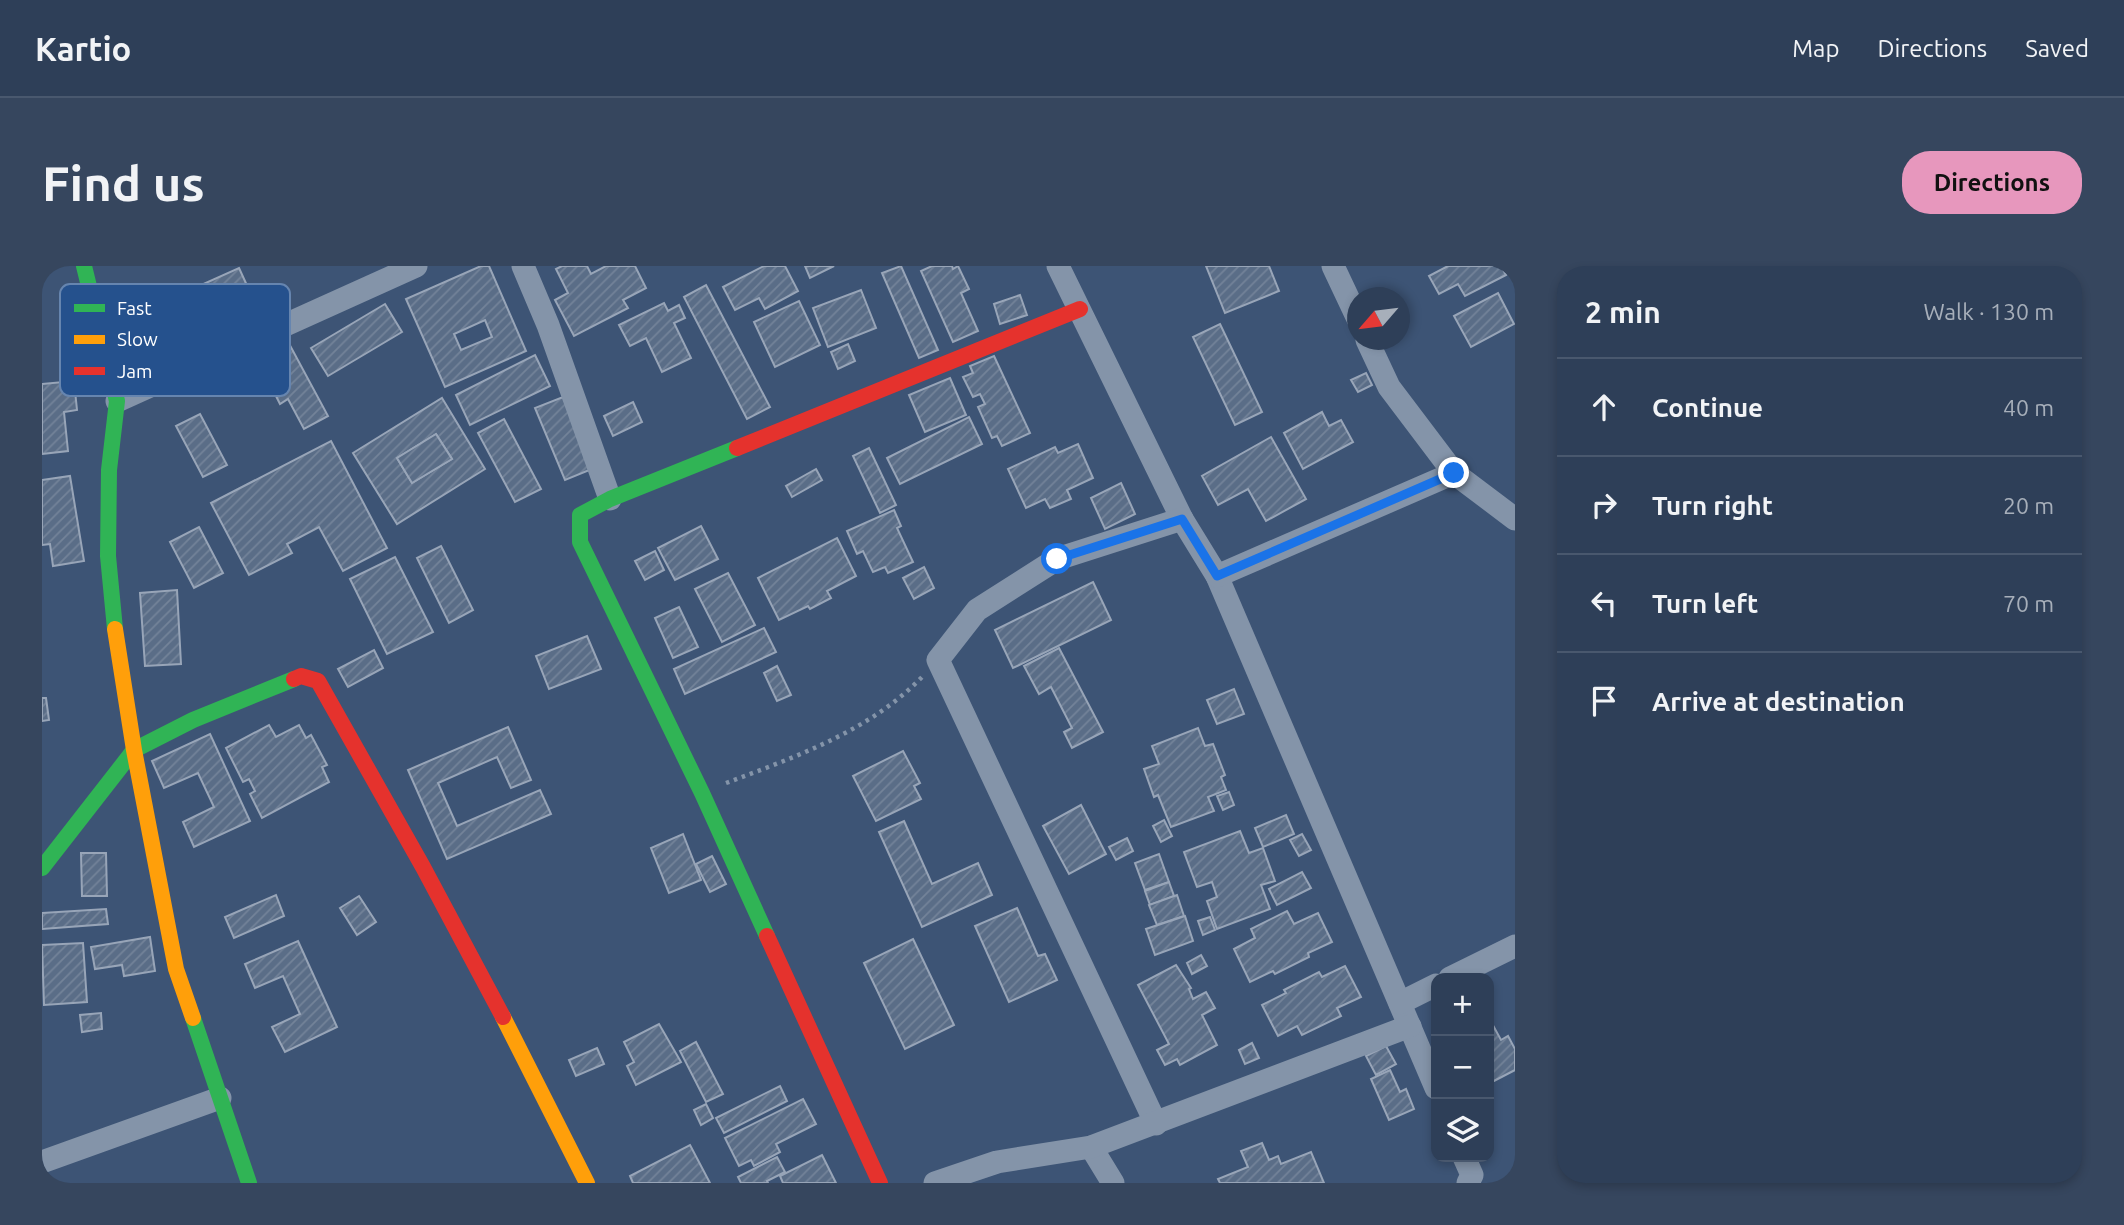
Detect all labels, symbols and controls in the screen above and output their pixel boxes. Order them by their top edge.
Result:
text: Kartio [35,30,131,67]
text: Map [1792,35,1839,62]
text: Directions [1877,35,1987,62]
text: Saved [2025,35,2089,62]
button: Directions [1902,151,2082,214]
text: Find us [42,155,205,210]
legend [60,284,290,396]
north arrow [1347,287,1410,350]
text: 2 min [1585,295,1661,329]
text: Fast [117,297,152,319]
text: Walk · 130 m [1923,299,2054,324]
text: Slow [117,328,158,350]
text: Jam [117,360,153,382]
icon: ahead [1585,388,1623,426]
text: Continue [1652,393,1763,422]
text: 40 m [2003,395,2054,420]
route end [1438,457,1469,488]
icon: right [1585,486,1623,524]
text: Turn right [1652,491,1773,520]
text: 20 m [2003,493,2054,518]
route start [1041,543,1072,574]
icon: left [1585,584,1623,622]
text: Turn left [1652,589,1758,618]
text: 70 m [2003,591,2054,616]
icon: arrive [1585,682,1623,720]
text: Arrive at destination [1652,687,1905,716]
map controls [1431,973,1494,1162]
button: + [1431,973,1494,1036]
button: − [1431,1036,1494,1099]
button: layers [1431,1099,1494,1162]

